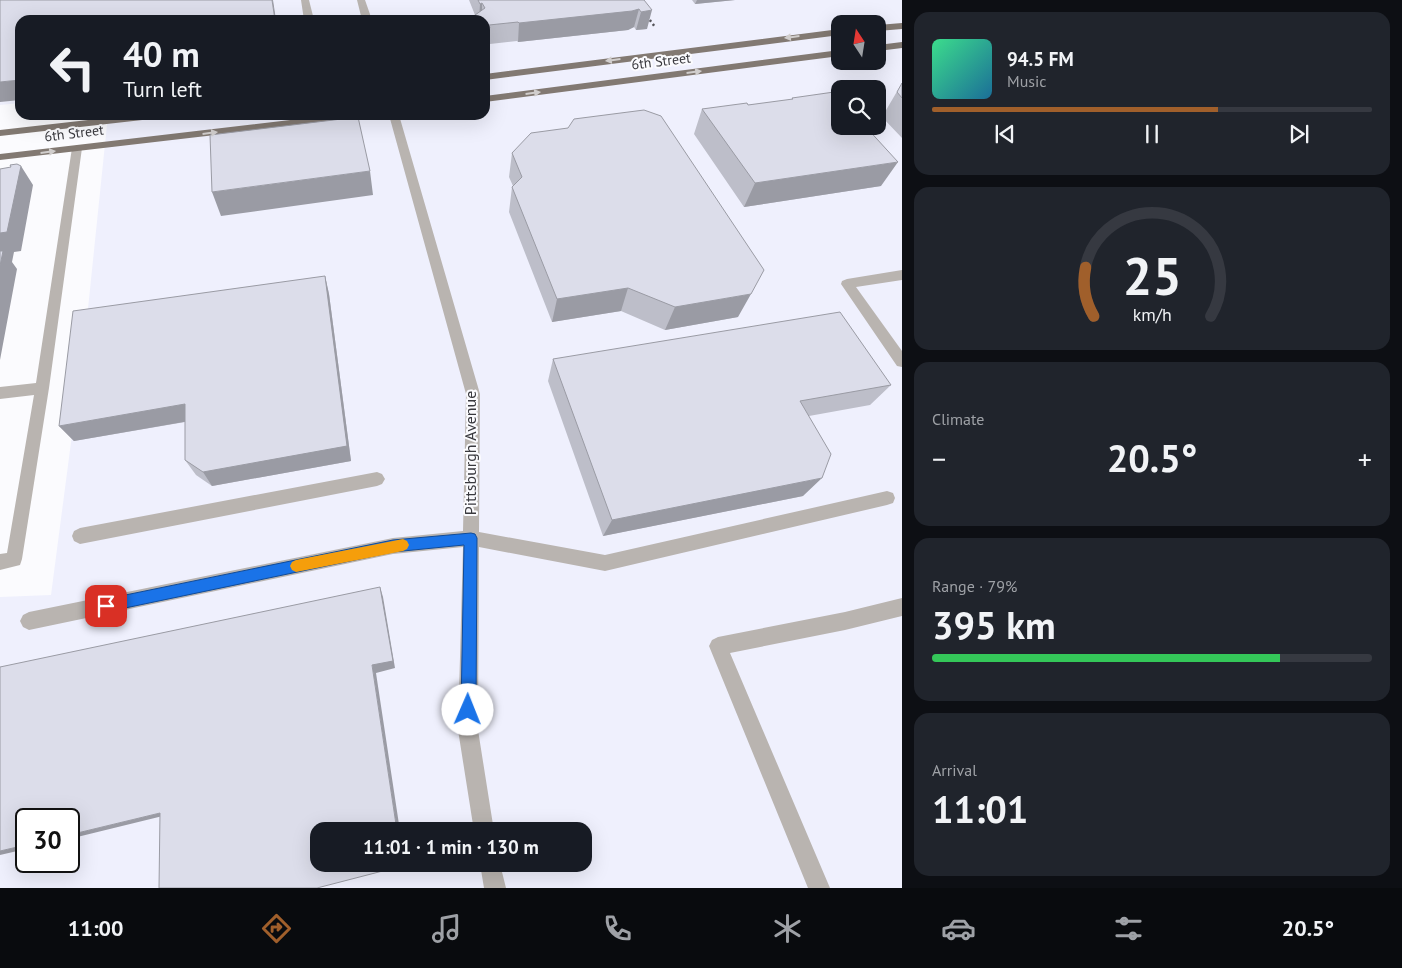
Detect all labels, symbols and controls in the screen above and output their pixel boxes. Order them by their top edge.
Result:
north arrow [831,15,886,70]
map controls [831,15,886,135]
text: 40 m [123,31,200,77]
one-way arrow [783,33,799,41]
icon: left [40,35,105,100]
text: 94.5 FM [1007,47,1074,71]
street label: 6th Street [630,48,692,74]
one-way arrow [605,56,621,64]
one-way arrow [687,68,703,76]
text: Music [1007,71,1047,91]
text: Turn left [123,75,202,103]
button: search [831,80,886,135]
one-way arrow [526,89,542,97]
street label: 6th Street [43,120,105,146]
icon: previous [991,120,1019,148]
icon: pause [1138,120,1166,148]
icon: next [1285,120,1313,148]
one-way arrow [202,129,218,137]
one-way arrow [41,148,57,156]
text: 25 [1123,242,1181,309]
text: km/h [1132,303,1172,326]
street label: Pittsburgh Avenue [460,391,480,515]
text: Climate [932,409,984,429]
text: 20.5° [1107,433,1197,482]
text: − [932,440,946,477]
text: + [1358,440,1372,477]
text: Range · 79% [932,576,1017,596]
pin [85,585,127,627]
icon: arrive [92,592,120,620]
text: 395 km [932,600,1056,649]
position arrow [441,683,493,735]
text: Arrival [932,760,977,780]
text: 11:01 [932,784,1028,833]
speed limit sign: 30 [15,808,80,873]
text: 11:01 · 1 min · 130 m [363,835,539,859]
icon: directions [259,911,294,946]
icon: music [429,911,464,946]
icon: phone [600,911,635,946]
icon: climate [770,911,805,946]
icon: car [941,911,976,946]
icon: filters [1111,911,1146,946]
text: 11:00 [68,914,124,942]
text: 20.5° [1282,914,1334,942]

